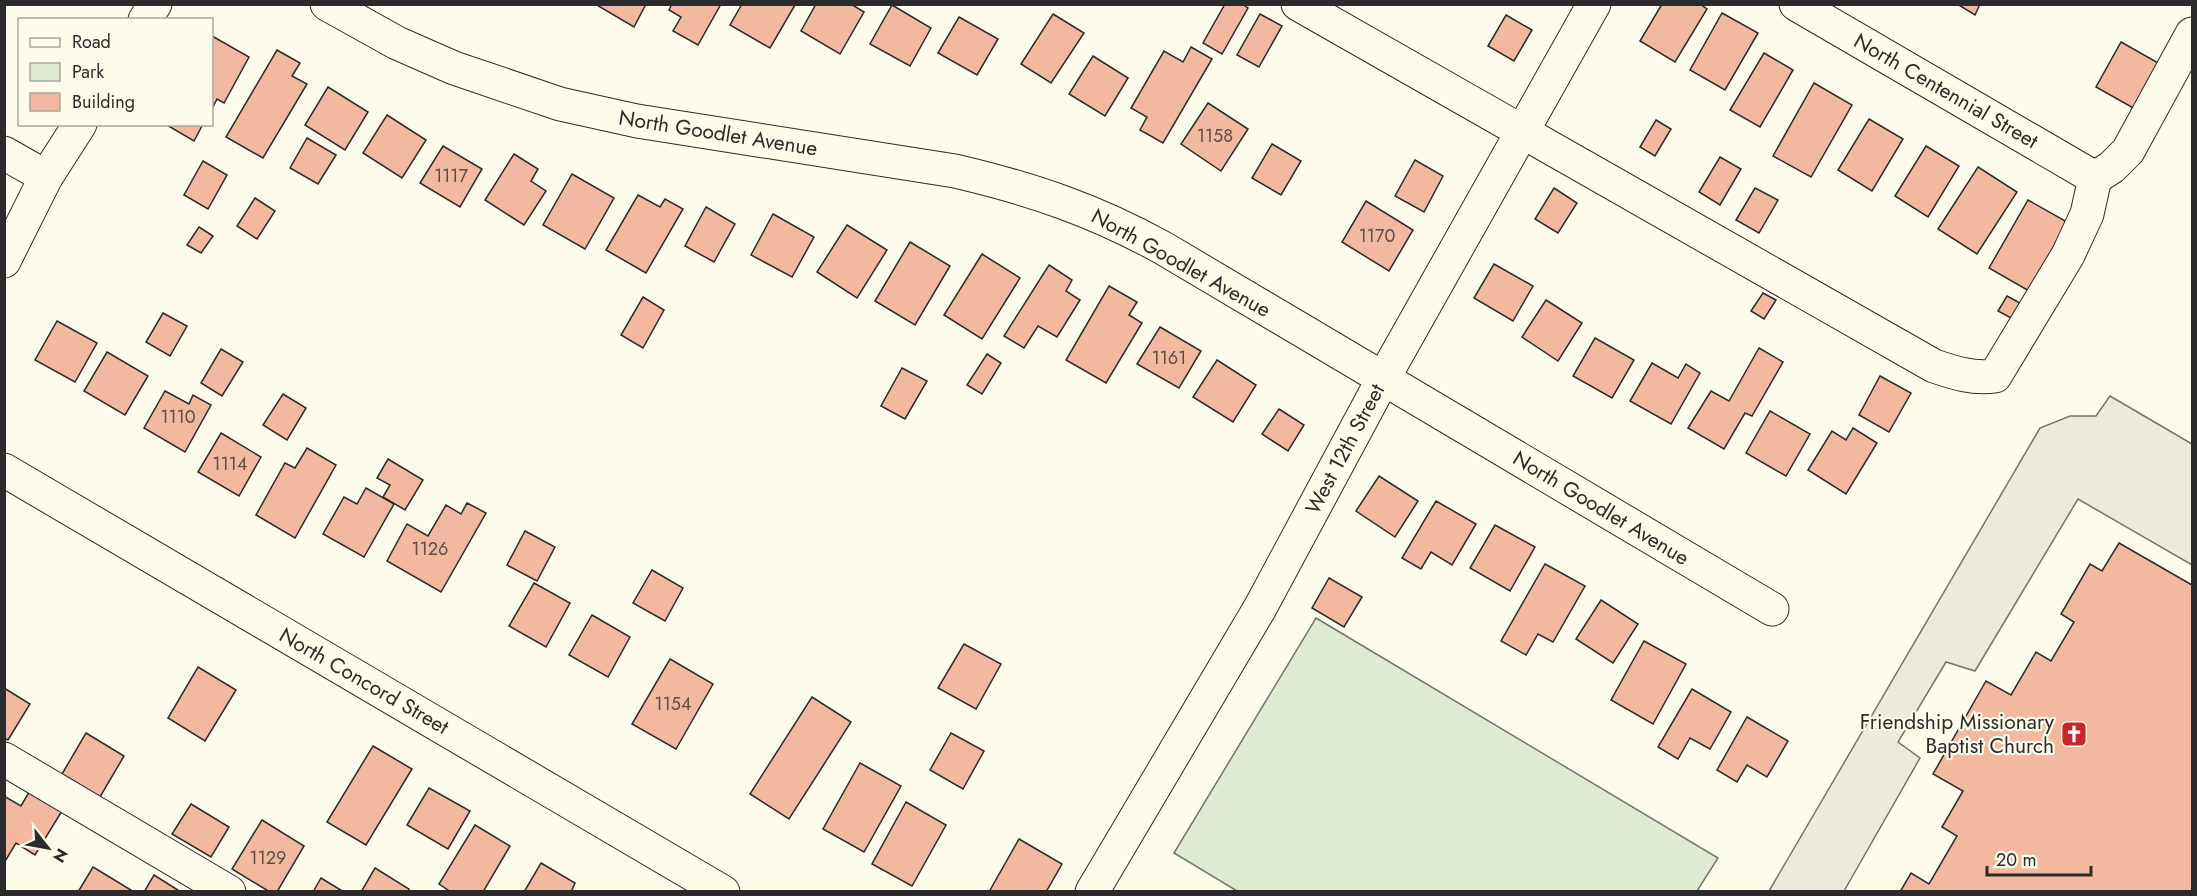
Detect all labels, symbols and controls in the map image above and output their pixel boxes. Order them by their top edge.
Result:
legend [18,18,213,126]
street label: North Centennial Street [1848,26,2044,156]
text: Road [72,29,111,55]
text: Park [72,59,104,85]
text: Building [72,89,135,115]
street label: North Goodlet Avenue [616,102,820,164]
house number: 1158 [1197,123,1233,149]
house number: 1117 [434,163,468,189]
street label: North Goodlet Avenue [1086,201,1276,325]
house number: 1170 [1359,223,1395,249]
house number: 1161 [1152,345,1186,371]
street label: West 12th Street [1298,379,1392,519]
house number: 1110 [160,404,196,430]
street label: North Goodlet Avenue [1507,443,1695,573]
house number: 1114 [213,451,247,477]
house number: 1126 [412,536,448,562]
street label: North Concord Street [274,620,454,742]
house number: 1154 [655,691,691,717]
place label: Friendship Missionary Baptist Church [1860,707,2055,761]
church icon: Friendship Missionary Baptist Church [2059,719,2089,749]
north arrow [18,818,78,878]
scale bar [1987,839,2090,877]
text: N [47,844,74,867]
house number: 1129 [250,845,286,871]
text: 20 m [1996,847,2036,873]

